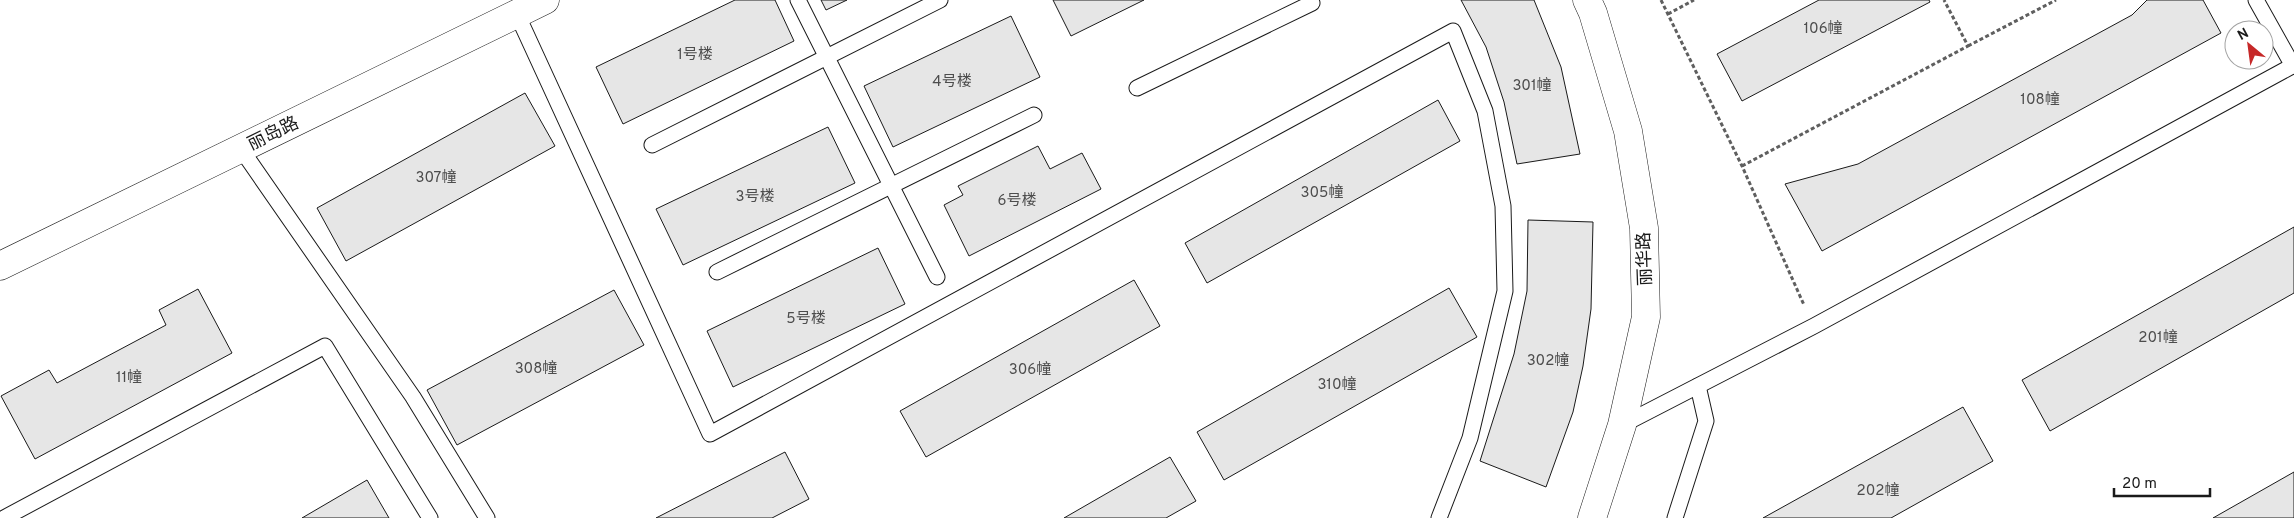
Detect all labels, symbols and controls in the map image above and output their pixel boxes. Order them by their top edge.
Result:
house number: 106幢 [1803,19,1843,39]
north arrow [2224,20,2274,70]
text: N [2235,25,2252,45]
house number: 1号楼 [677,46,713,65]
house number: 4号楼 [932,73,972,92]
house number: 301幢 [1512,76,1552,96]
house number: 108幢 [2020,90,2060,110]
street label: 丽岛路 [244,112,303,157]
house number: 307幢 [416,168,456,188]
house number: 305幢 [1301,183,1343,203]
house number: 3号楼 [735,188,775,207]
house number: 6号楼 [998,192,1036,211]
street label: 丽华路 [1633,232,1658,286]
house number: 5号楼 [786,310,826,329]
house number: 201幢 [2138,328,2178,348]
house number: 302幢 [1527,351,1569,371]
house number: 308幢 [515,359,557,379]
house number: 306幢 [1009,360,1051,380]
house number: 11幢 [116,368,142,388]
house number: 310幢 [1317,375,1357,395]
scale bar [2114,466,2210,498]
text: 20 m [2122,475,2157,494]
house number: 202幢 [1857,481,1900,501]

